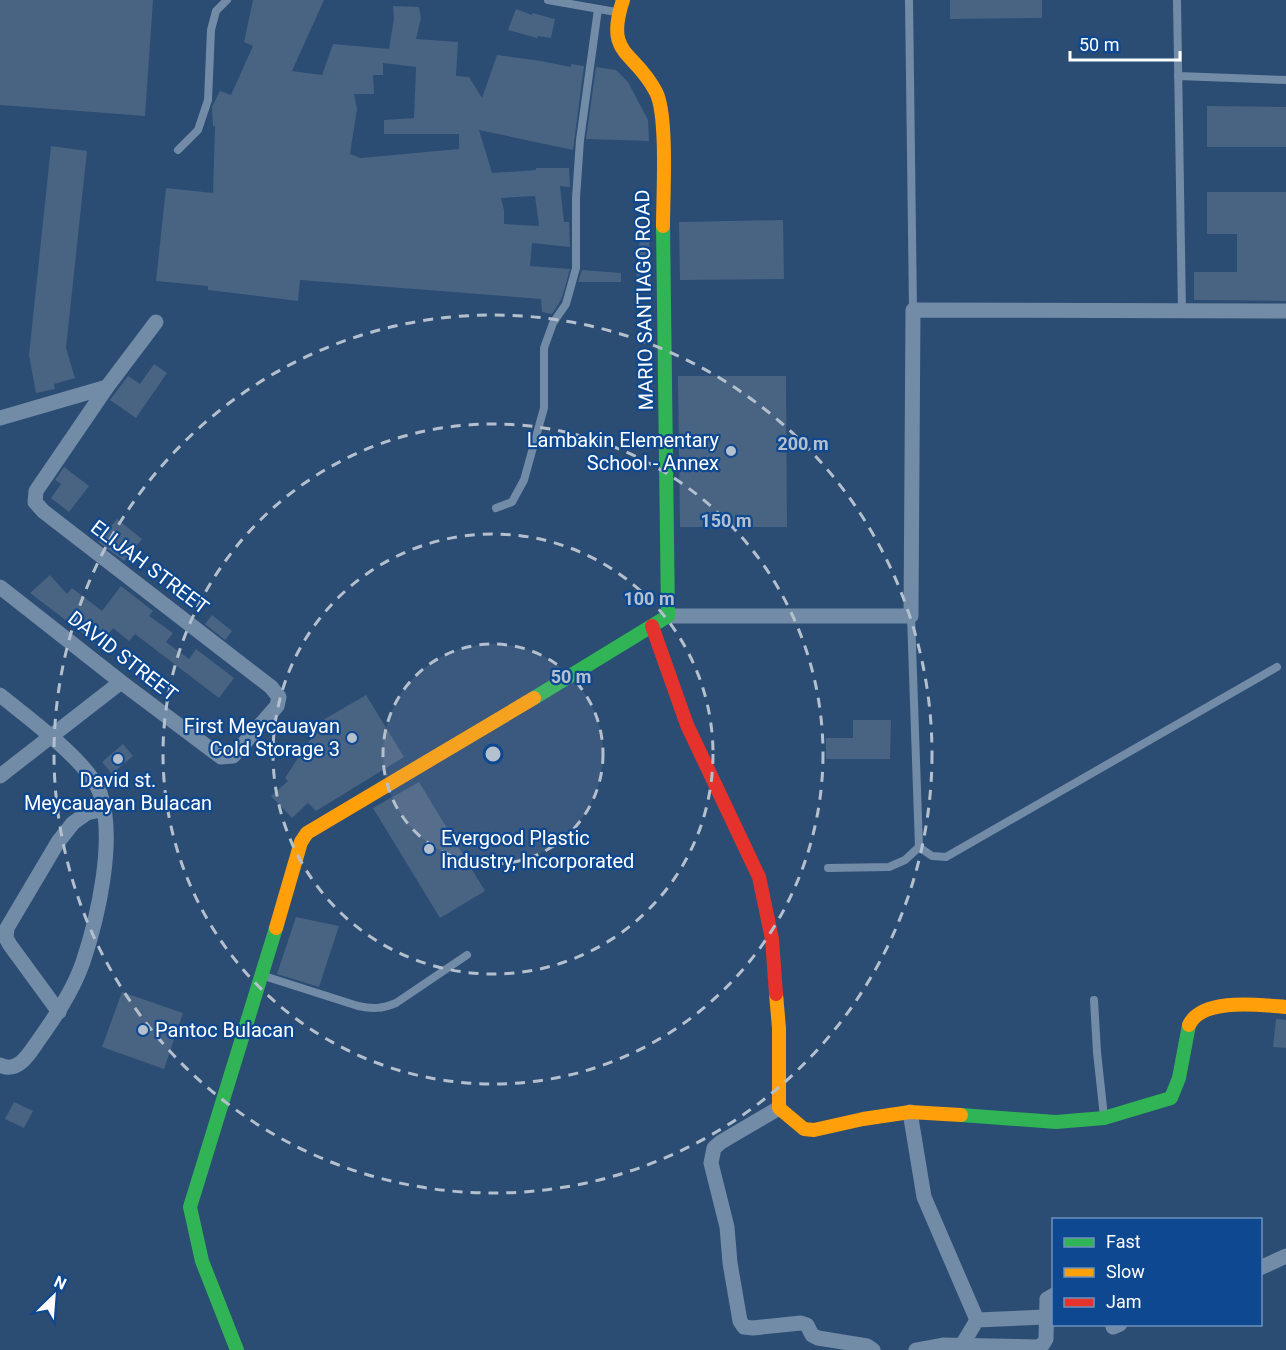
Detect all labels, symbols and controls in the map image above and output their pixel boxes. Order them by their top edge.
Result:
scale bar [1070,24,1180,62]
text: 50 m [1079,34,1119,55]
street label: MARIO SANTIAGO ROAD [630,189,658,411]
place label: Lambakin Elementary School - Annex [527,428,720,475]
text: 200 m [777,433,829,454]
marker: Lambakin Elementary School - Annex [724,444,738,458]
text: 150 m [700,510,752,531]
street label: ELIJAH STREET [86,515,214,619]
text: 100 m [623,588,675,609]
street label: DAVID STREET [63,606,183,706]
text: 50 m [551,666,591,687]
place label: First Meycauayan Cold Storage 3 [184,714,340,761]
marker: First Meycauayan Cold Storage 3 [345,731,359,745]
centre of rings [483,744,503,764]
marker: David st. Meycauayan Bulacan [111,752,125,766]
place label: David st. Meycauayan Bulacan [24,768,212,815]
place label: Evergood Plastic Industry, Incorporated [441,826,634,873]
marker: Evergood Plastic Industry, Incorporated [422,842,436,856]
place label: Pantoc Bulacan [155,1018,294,1042]
marker: Pantoc Bulacan [136,1023,150,1037]
legend [1052,1218,1262,1326]
text: Fast [1106,1231,1141,1252]
text: Slow [1106,1261,1145,1282]
north arrow [24,1266,84,1326]
text: N [51,1272,69,1294]
text: Jam [1106,1291,1142,1312]

